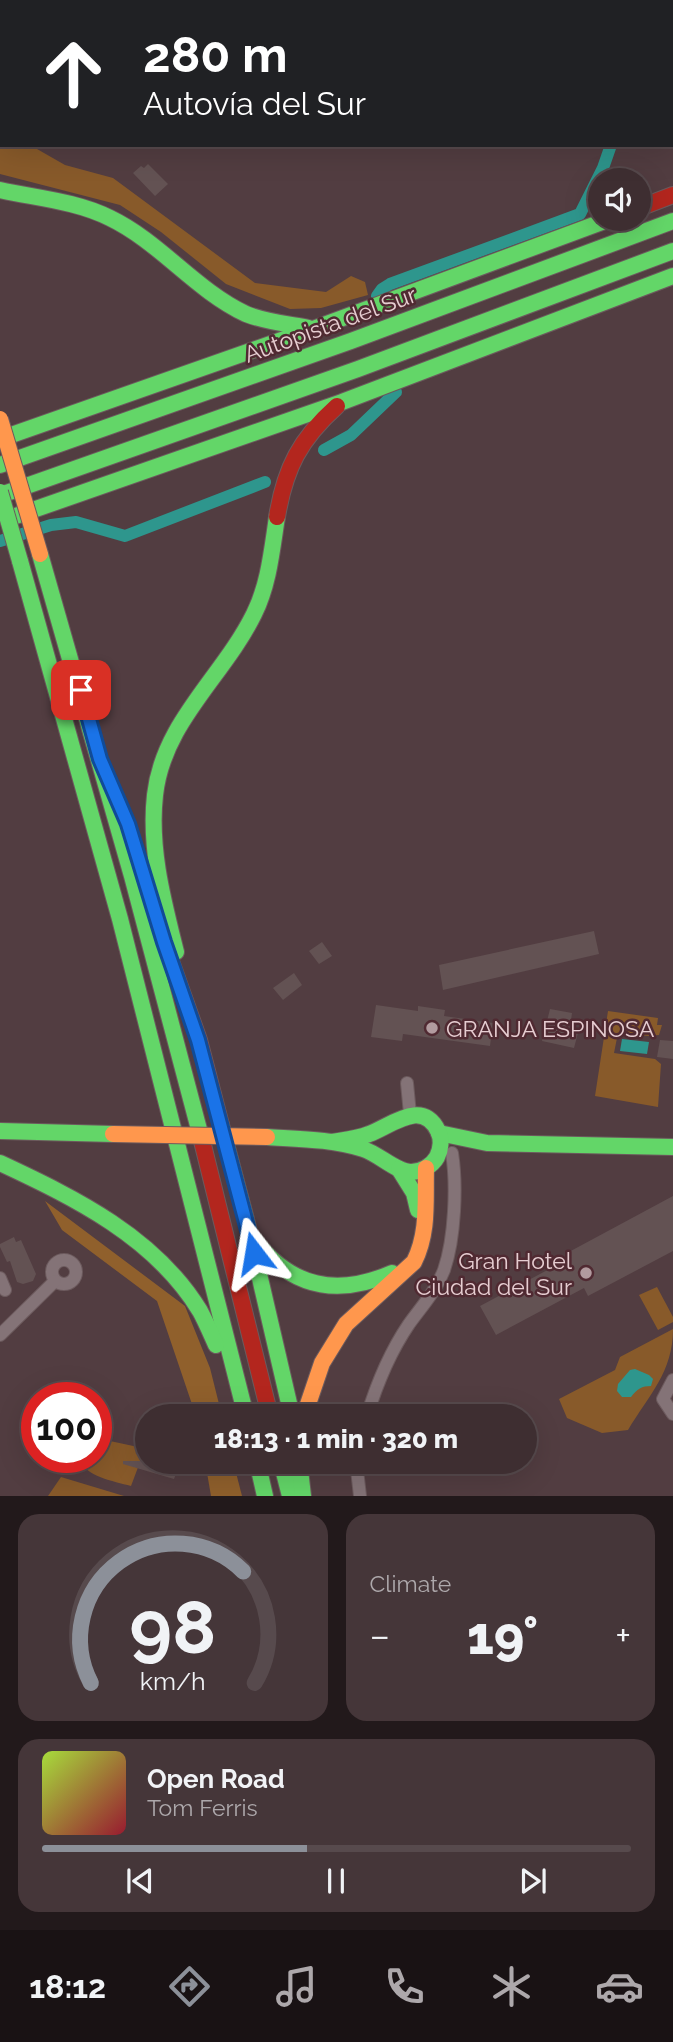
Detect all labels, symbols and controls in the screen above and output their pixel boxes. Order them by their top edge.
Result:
text: 280 m [143,26,288,83]
icon: ahead [28,28,119,119]
text: Autovía del Sur [143,85,366,122]
map controls [588,168,651,231]
button: sound [588,168,651,231]
street label: Autopista del Sur [240,280,420,368]
pin [51,660,111,720]
icon: arrive [62,671,100,709]
place label: GRANJA ESPINOSA [446,1015,655,1042]
marker: GRANJA ESPINOSA [424,1020,440,1036]
position arrow [217,1216,291,1290]
place label: Gran Hotel Ciudad del Sur [416,1247,573,1300]
marker: Gran Hotel Ciudad del Sur [578,1265,594,1281]
speed limit sign: 100 [21,1382,112,1473]
text: 18:13 · 1 min · 320 m [214,1424,458,1454]
text: Climate [370,1570,451,1597]
text: 98 [129,1586,216,1671]
text: 19° [467,1605,538,1666]
text: − [370,1613,390,1658]
text: + [615,1613,631,1658]
text: km/h [140,1666,206,1696]
text: Open Road [147,1764,285,1794]
text: Tom Ferris [147,1794,258,1821]
icon: previous [121,1862,159,1900]
icon: pause [317,1862,355,1900]
icon: next [514,1862,552,1900]
icon: directions [165,1962,214,2011]
icon: music [272,1962,321,2011]
icon: phone [380,1962,429,2011]
icon: climate [487,1962,536,2011]
icon: car [595,1962,644,2011]
text: 18:12 [29,1968,106,2005]

